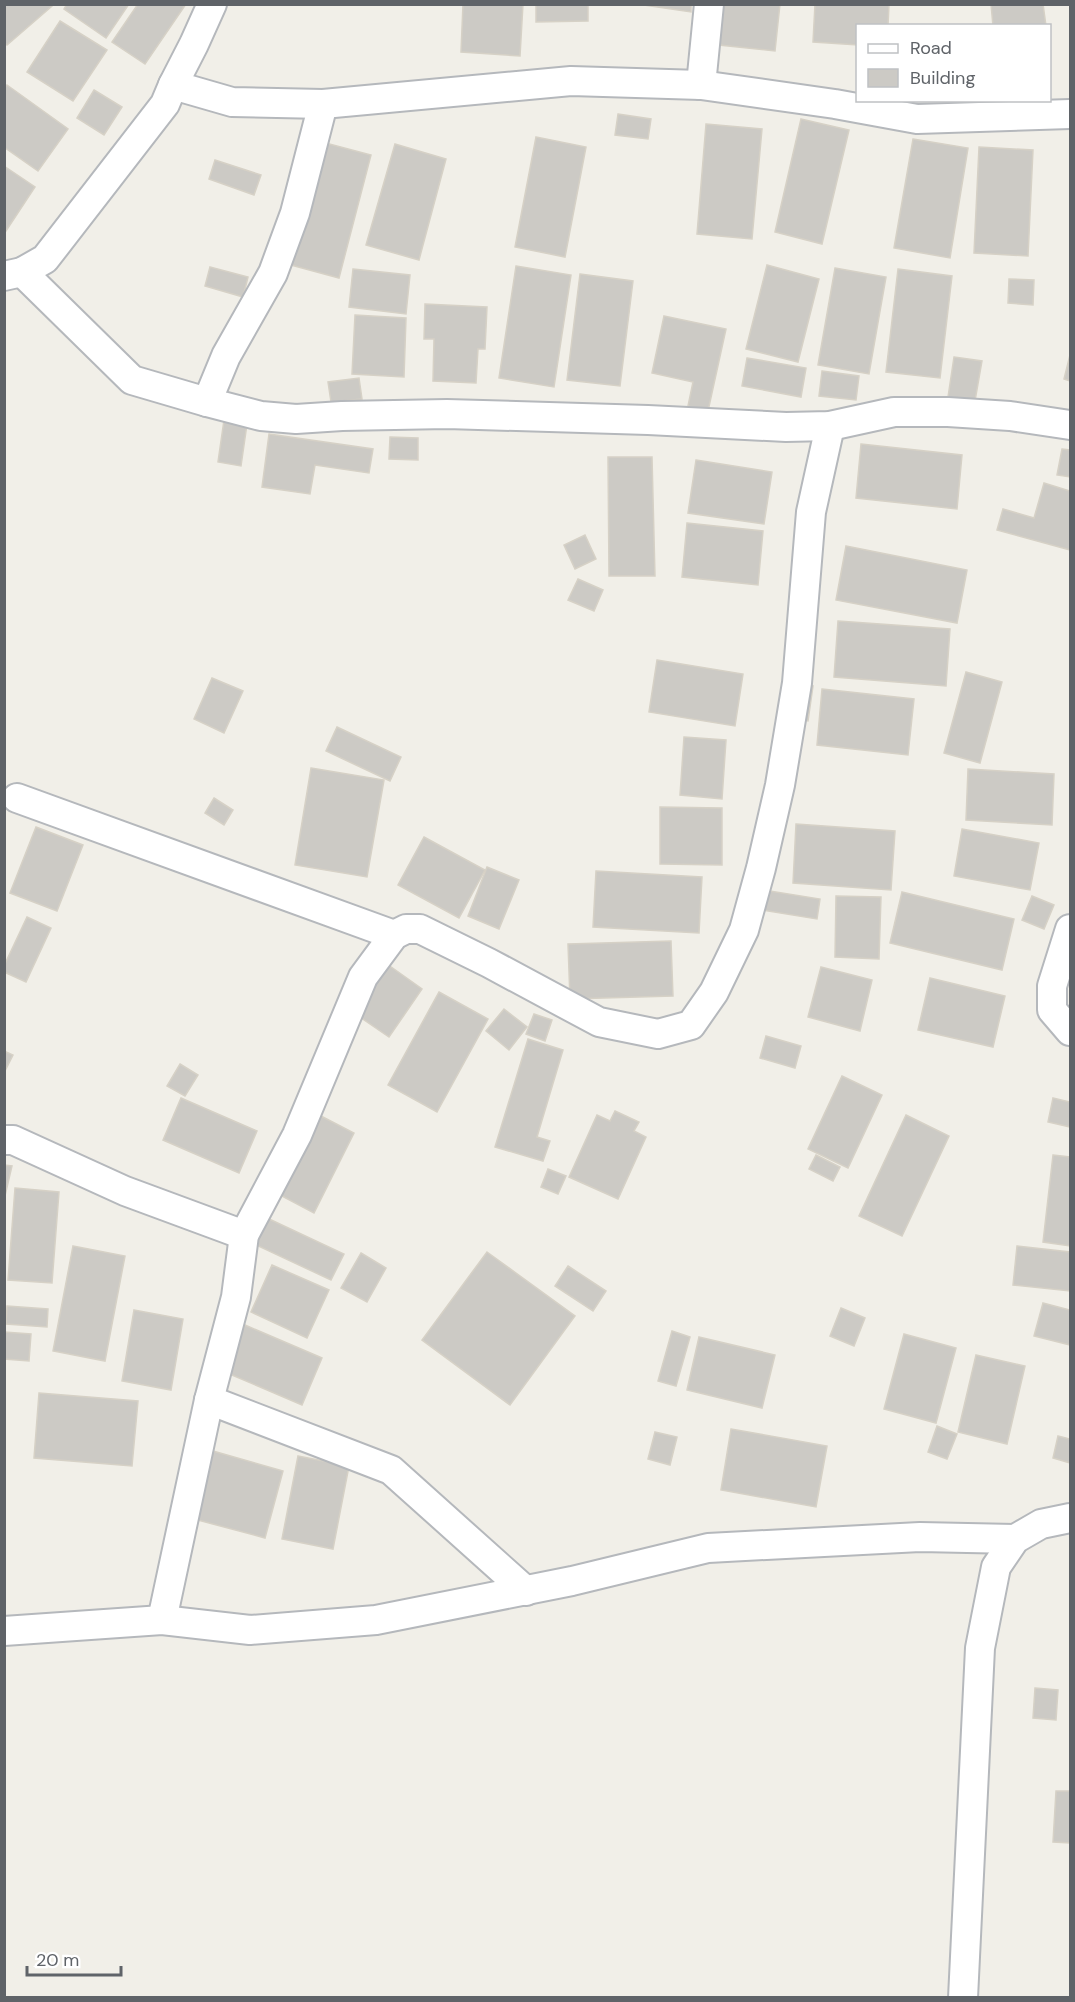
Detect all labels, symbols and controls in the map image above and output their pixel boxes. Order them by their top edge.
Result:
legend [856,24,1051,102]
text: Road [910,36,952,60]
text: Building [910,66,975,90]
scale bar [27,1939,122,1977]
text: 20 m [36,1948,79,1972]

